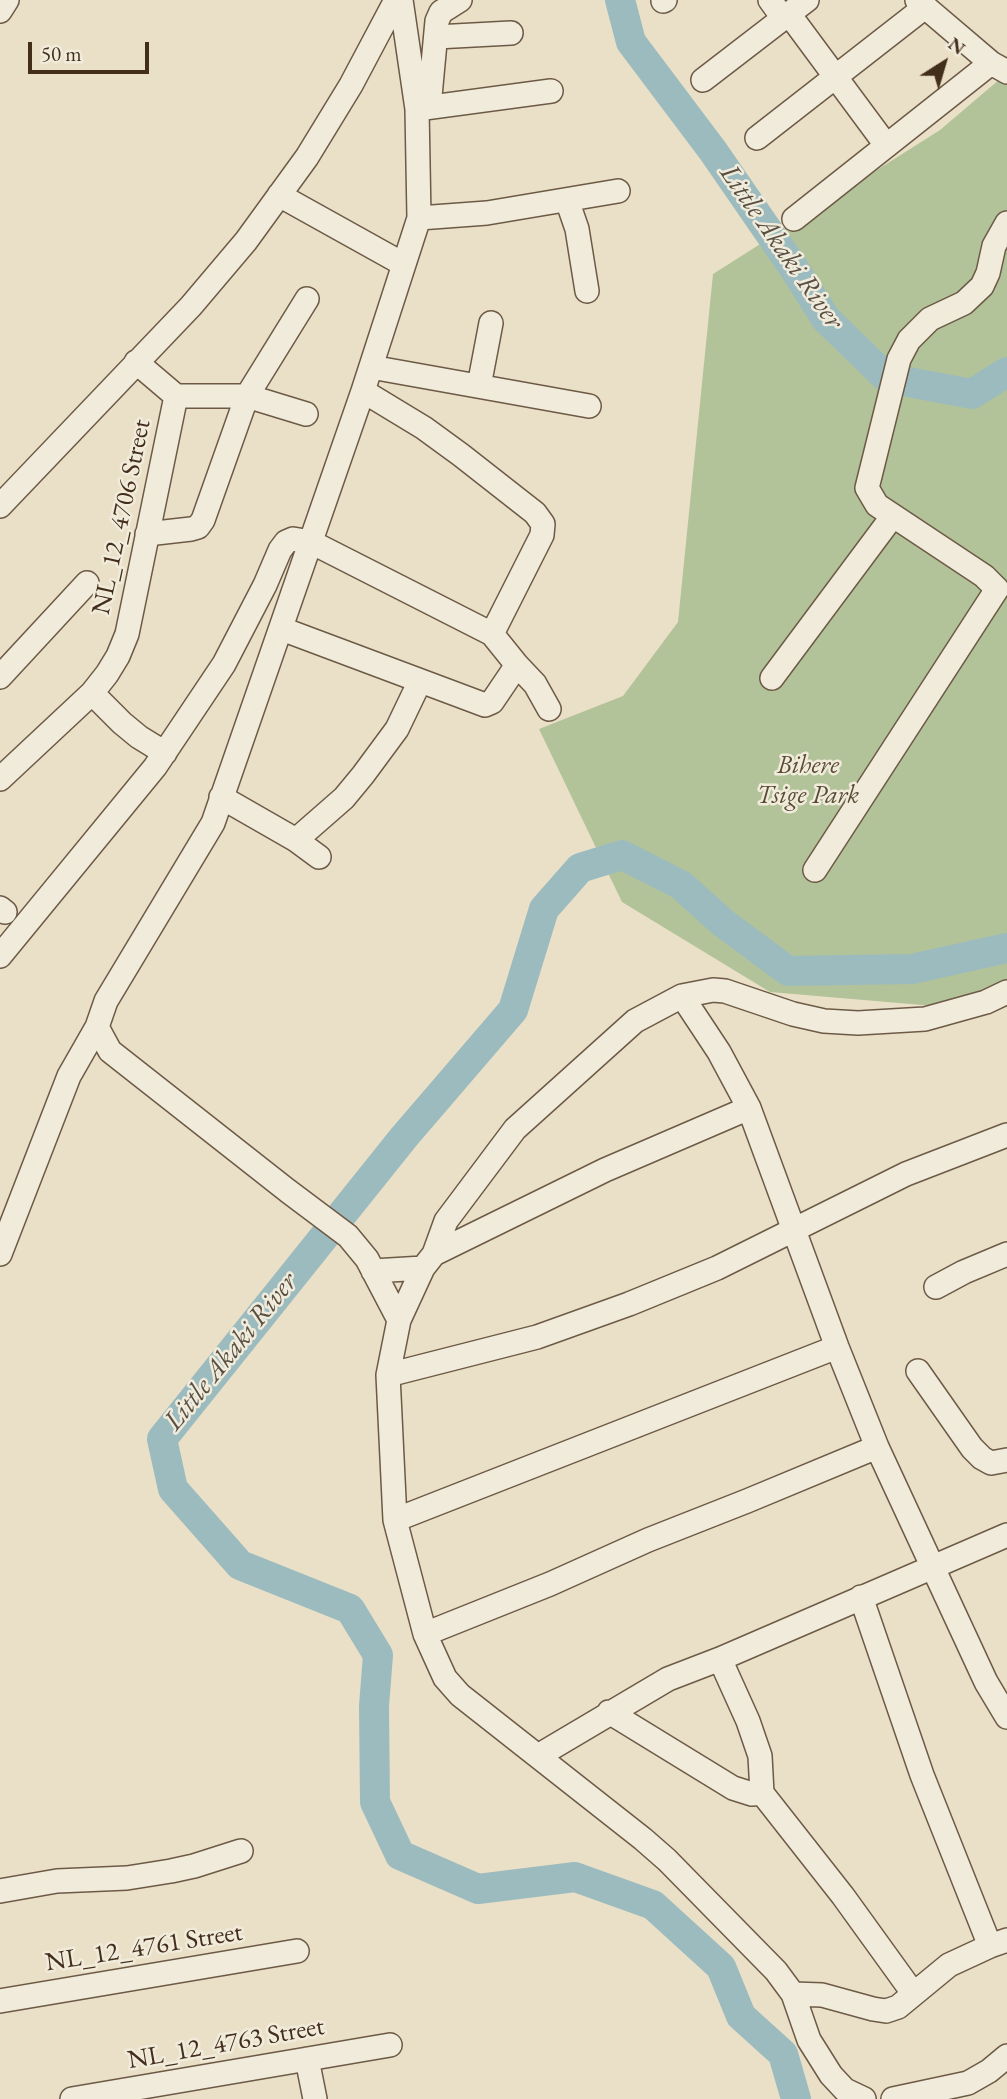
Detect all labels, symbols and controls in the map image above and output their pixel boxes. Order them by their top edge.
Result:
scale bar [32,28,152,72]
north arrow [909,28,979,98]
text: N [943,31,971,60]
text: 50 m [41,40,82,67]
water label: Little Akaki River [712,158,850,336]
street label: NL_12_4706 Street [86,416,158,618]
park label: Bihere Tsige Park [757,750,859,812]
water label: Little Akaki River [157,1266,305,1438]
street label: NL_12_4761 Street [43,1917,245,1979]
street label: NL_12_4763 Street [125,2011,327,2077]

